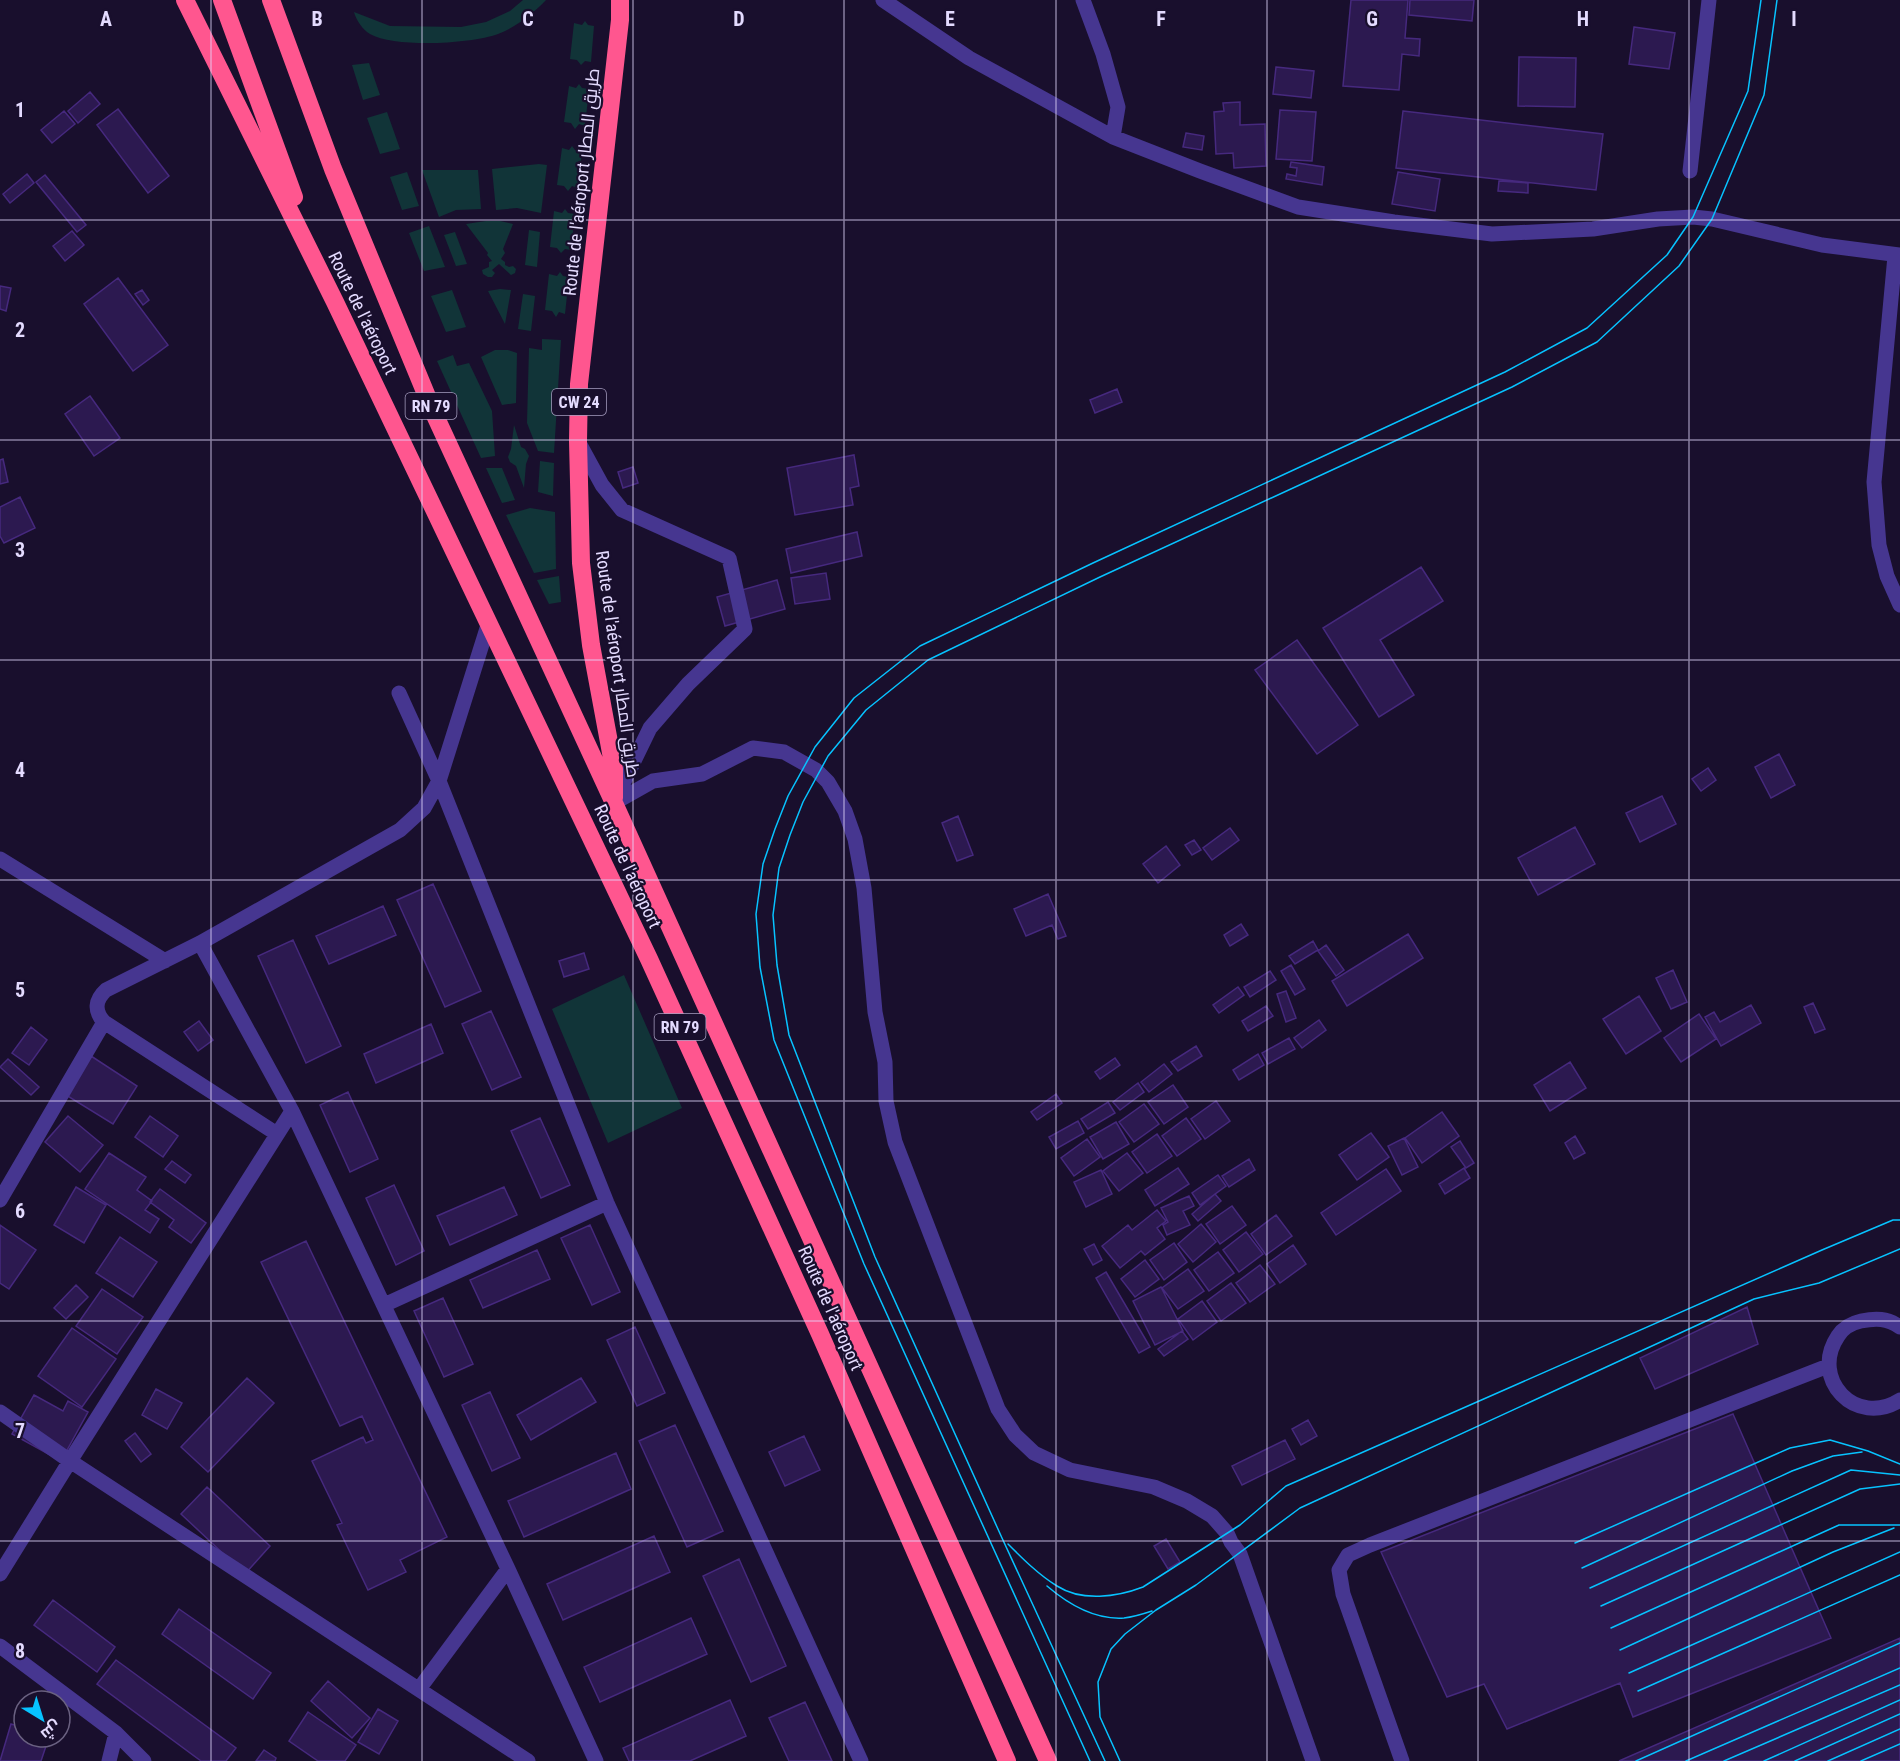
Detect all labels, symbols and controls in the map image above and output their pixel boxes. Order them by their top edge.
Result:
text: A [100,7,112,31]
text: B [311,7,323,31]
text: C [522,7,534,31]
text: D [733,7,745,31]
text: E [945,7,955,31]
text: F [1156,7,1166,31]
text: G [1366,7,1378,31]
text: H [1577,7,1589,31]
text: I [1791,7,1797,31]
street label: Route de l'aéroport طريق المطار [559,67,605,297]
text: 1 [15,98,25,122]
street label: Route de l'aéroport [324,248,402,378]
text: 2 [15,318,25,342]
road number: CW 24 [552,389,606,415]
road number: RN 79 [406,393,456,419]
text: 3 [15,538,25,562]
street label: Route de l'aéroport طريق المطار [590,549,644,779]
text: 4 [15,758,25,782]
street label: Route de l'aéroport [590,801,666,931]
text: 5 [15,978,25,1002]
road number: RN 79 [654,1014,706,1040]
text: 6 [15,1199,25,1223]
street label: Route de l'aéroport [794,1242,868,1374]
text: 7 [15,1419,25,1443]
text: 8 [15,1639,25,1663]
north arrow [12,1689,72,1749]
text: ش [37,1717,65,1744]

